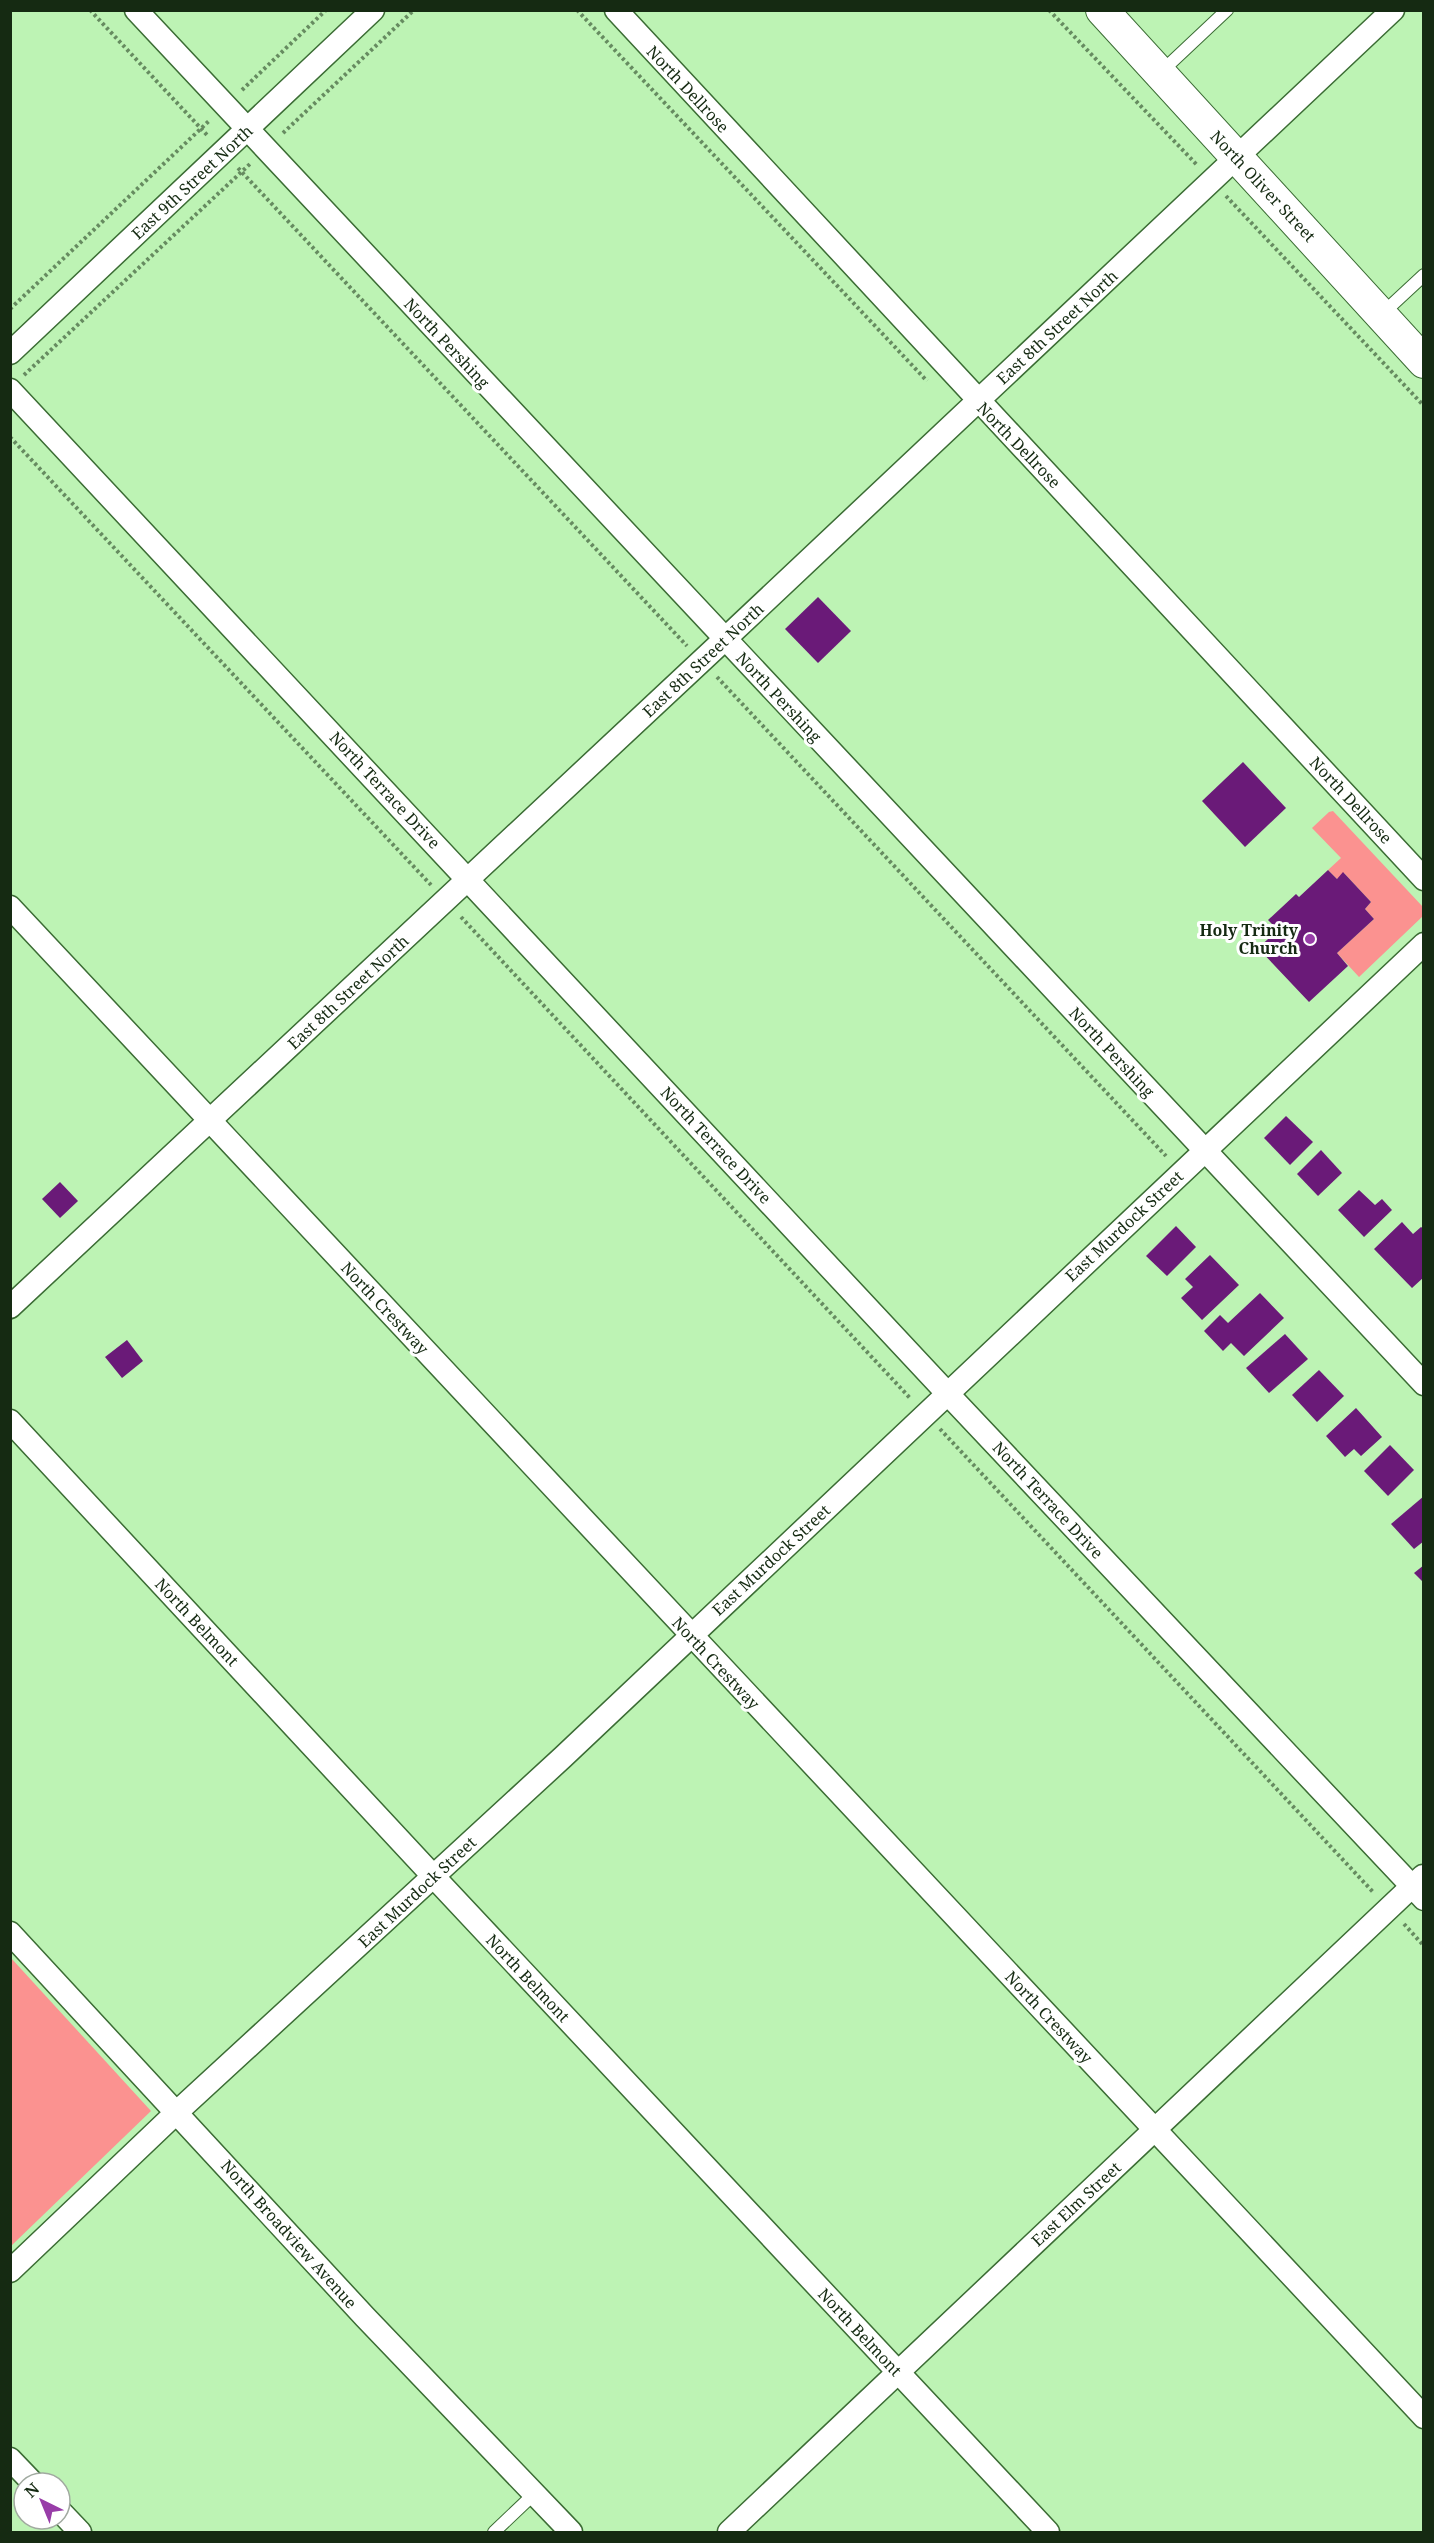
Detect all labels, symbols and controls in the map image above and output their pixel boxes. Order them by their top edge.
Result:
street label: North Dellrose [642,41,734,137]
street label: East 9th Street North [127,120,257,244]
street label: North Oliver Street [1205,125,1321,247]
street label: East 8th Street North [992,265,1122,389]
street label: North Pershing [399,293,495,393]
street label: North Dellrose [972,397,1066,493]
street label: East 8th Street North [638,598,768,722]
street label: North Pershing [731,647,827,747]
street label: North Terrace Drive [325,727,445,853]
street label: North Dellrose [1305,752,1397,848]
place label: Holy Trinity Church [1200,919,1299,959]
street label: East 8th Street North [283,930,413,1054]
marker: Holy Trinity Church [1303,932,1317,946]
street label: North Pershing [1064,1002,1160,1102]
street label: North Terrace Drive [656,1082,776,1208]
street label: East Murdock Street [1060,1165,1188,1286]
street label: North Crestway [336,1257,434,1360]
street label: North Terrace Drive [988,1437,1108,1563]
street label: East Murdock Street [707,1499,835,1620]
street label: North Belmont [150,1573,244,1671]
street label: North Crestway [667,1612,765,1715]
street label: East Murdock Street [353,1831,481,1952]
street label: North Belmont [481,1929,575,2027]
street label: North Crestway [1000,1966,1098,2069]
street label: North Broadview Avenue [216,2155,362,2313]
street label: East Elm Street [1027,2157,1126,2251]
street label: North Belmont [813,2283,907,2381]
north arrow [12,2471,72,2531]
text: N [20,2477,44,2502]

